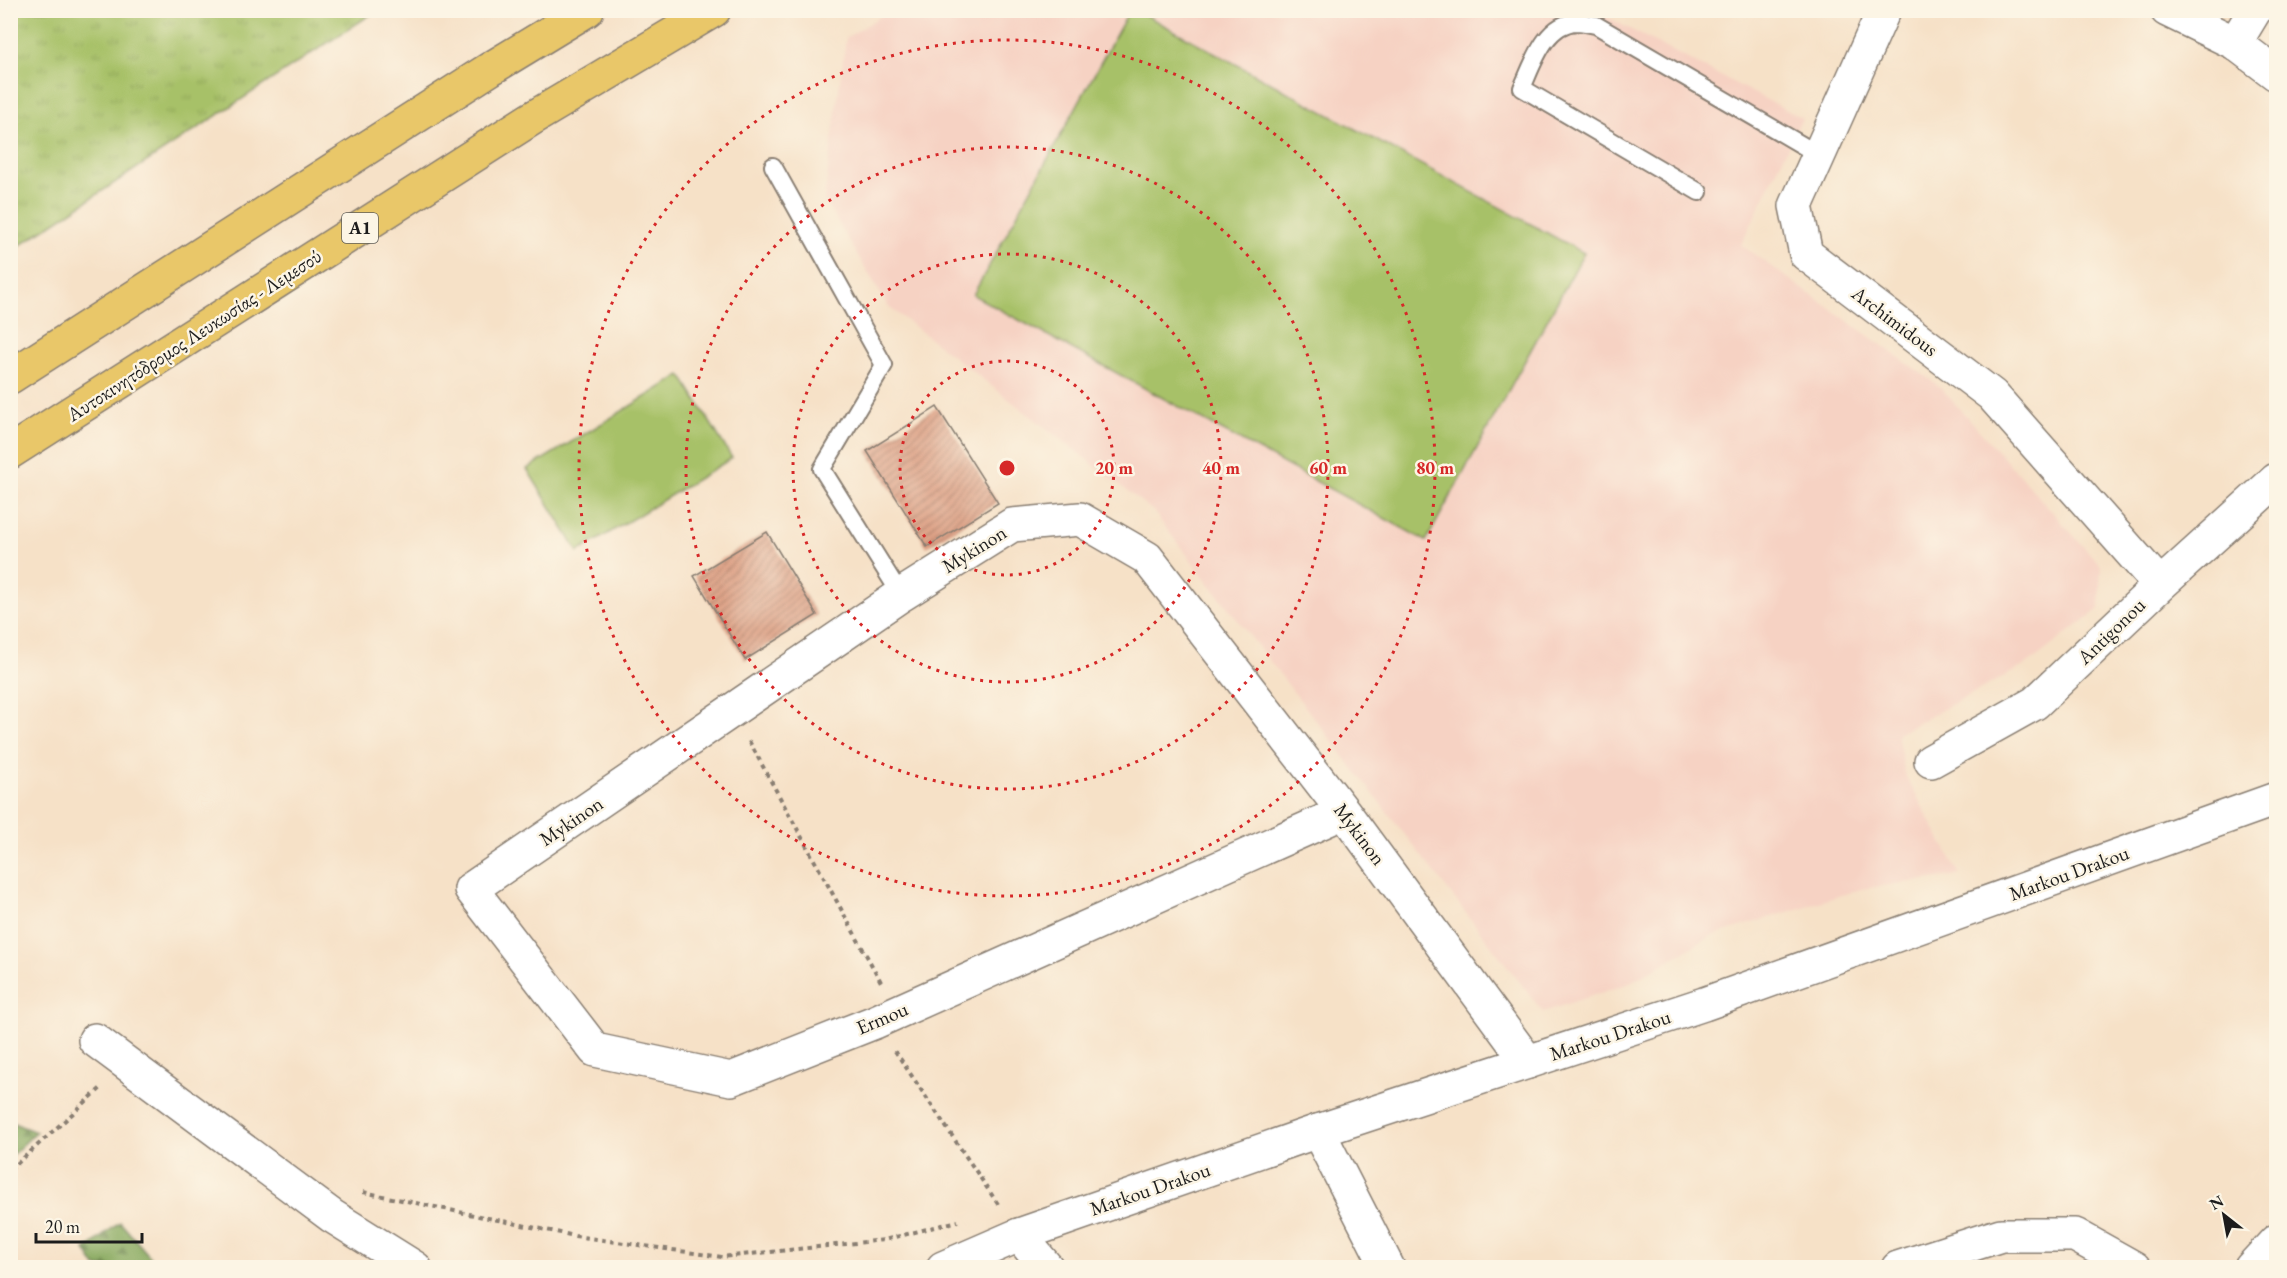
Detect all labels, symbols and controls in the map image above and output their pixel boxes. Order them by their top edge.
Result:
road number: A1 [342,213,378,243]
street label: Αυτοκινητόδρομος Λευκωσίας - Λεμεσού [61,243,326,428]
street label: Archimidous [1846,280,1943,362]
text: 20 m [1095,456,1133,479]
text: 40 m [1202,456,1240,479]
text: 60 m [1309,456,1347,479]
text: 80 m [1416,456,1454,479]
centre of rings [997,458,1017,478]
street label: Mykinon [937,519,1011,579]
street label: Antigonou [2071,592,2151,671]
street label: Mykinon [534,790,608,852]
street label: Mykinon [1328,798,1392,871]
street label: Markou Drakou [2006,839,2133,907]
street label: Ermou [852,995,912,1041]
street label: Markou Drakou [1546,1003,1674,1067]
street label: Markou Drakou [1086,1156,1214,1222]
north arrow [2194,1185,2254,1245]
text: N [2206,1190,2228,1215]
scale bar [36,1206,142,1244]
text: 20 m [45,1215,80,1238]

